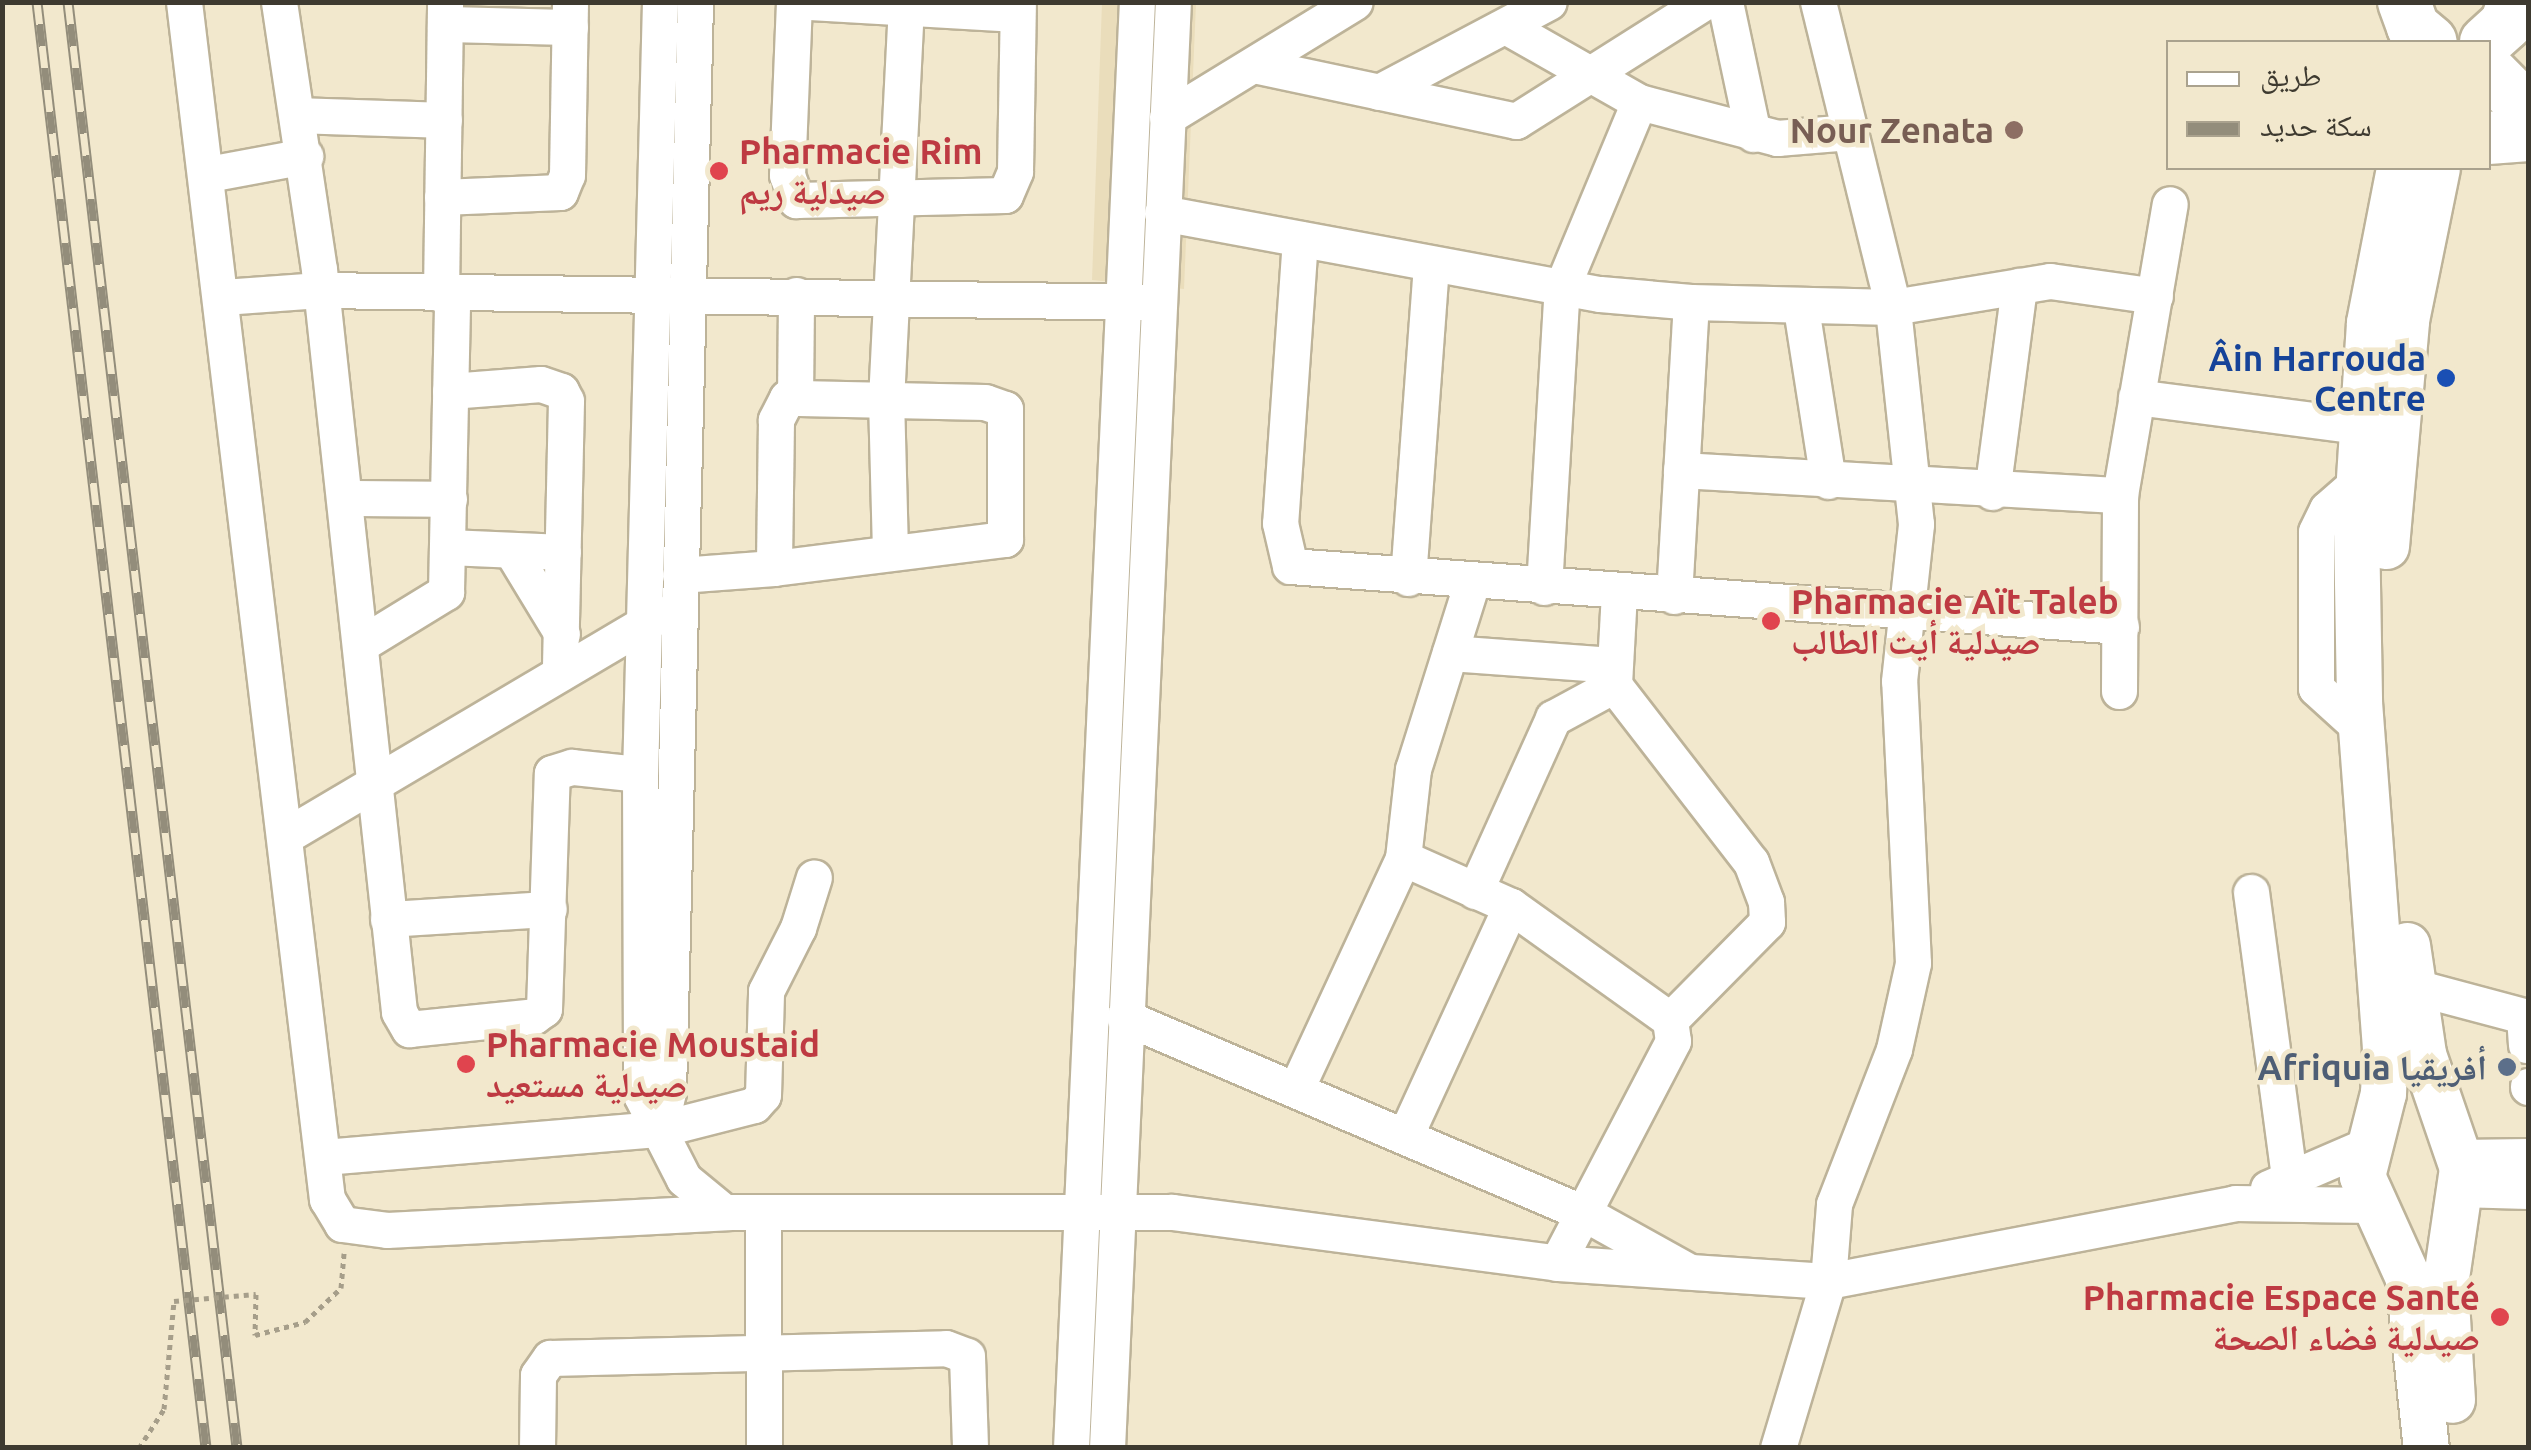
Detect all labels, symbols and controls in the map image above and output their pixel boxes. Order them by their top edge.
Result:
legend [2166,40,2491,170]
text: طريق [2260,58,2321,92]
text: سكة حديد [2260,108,2372,142]
place label: Nour Zenata [1790,109,1994,151]
marker: Nour Zenata [2003,119,2025,141]
place label: Pharmacie Rim صيدلية ريم [739,130,982,212]
marker: Pharmacie Rim صيدلية ريم [708,160,730,182]
place label: Âin Harrouda Centre [2209,337,2426,419]
marker: Âin Harrouda Centre [2435,367,2457,389]
place label: Pharmacie Aït Taleb صيدلية أيت الطالب [1791,580,2119,662]
marker: Pharmacie Aït Taleb صيدلية أيت الطالب [1760,610,1782,632]
place label: Pharmacie Moustaid صيدلية مستعيد [486,1023,820,1105]
place label: Afriquia أفريقيا [2258,1046,2487,1088]
marker: Pharmacie Moustaid صيدلية مستعيد [455,1053,477,1075]
marker: Afriquia أفريقيا [2496,1056,2518,1078]
place label: Pharmacie Espace Santé صيدلية فضاء الصحة [2083,1276,2480,1358]
marker: Pharmacie Espace Santé صيدلية فضاء الصحة [2489,1306,2511,1328]

